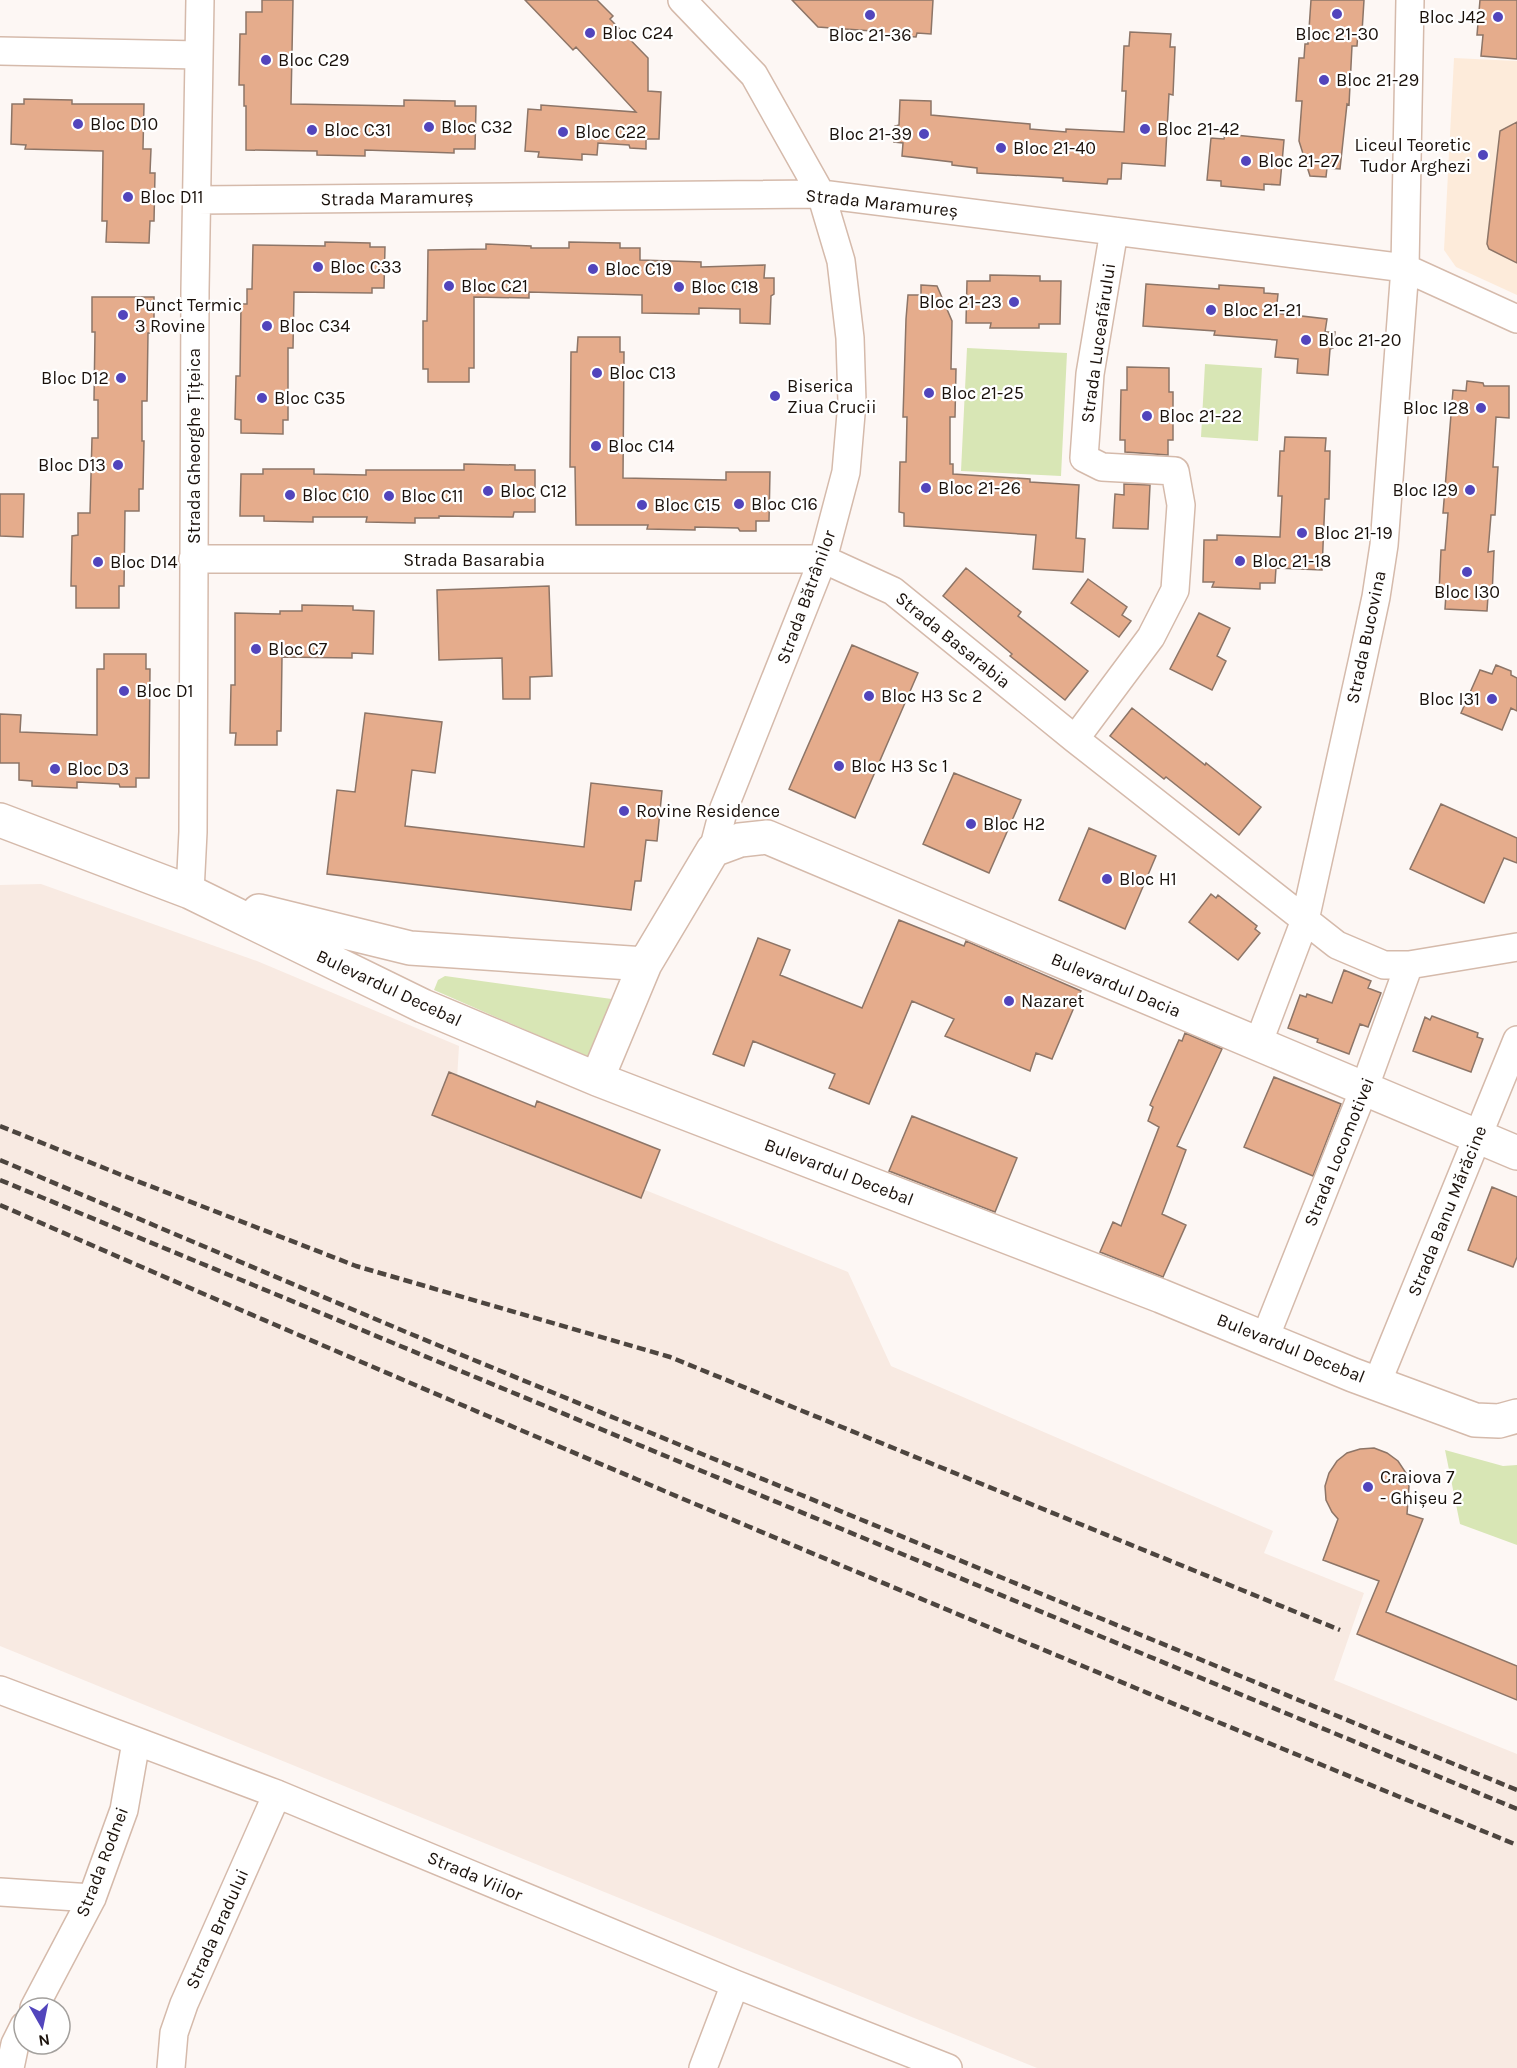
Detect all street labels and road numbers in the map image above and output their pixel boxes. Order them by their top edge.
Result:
street label: Strada Maramureș [805,184,959,222]
street label: Strada Maramureș [320,186,474,210]
street label: Strada Luceafărului [1076,262,1120,424]
street label: Strada Gheorghe Țițeica [183,348,205,544]
street label: Strada Bătrânilor [772,527,841,667]
street label: Strada Basarabia [403,549,545,571]
street label: Strada Bucovina [1341,569,1391,705]
street label: Strada Basarabia [891,587,1015,693]
street label: Bulevardul Decebal [313,945,465,1031]
street label: Bulevardul Dacia [1048,948,1184,1022]
street label: Strada Locomotivei [1299,1074,1379,1230]
street label: Strada Banu Mărăcine [1403,1122,1491,1300]
street label: Bulevardul Decebal [761,1133,917,1211]
street label: Bulevardul Decebal [1214,1308,1368,1388]
street label: Strada Rodnei [71,1804,133,1920]
street label: Strada Viilor [424,1846,526,1906]
street label: Strada Bradului [181,1865,253,1993]

